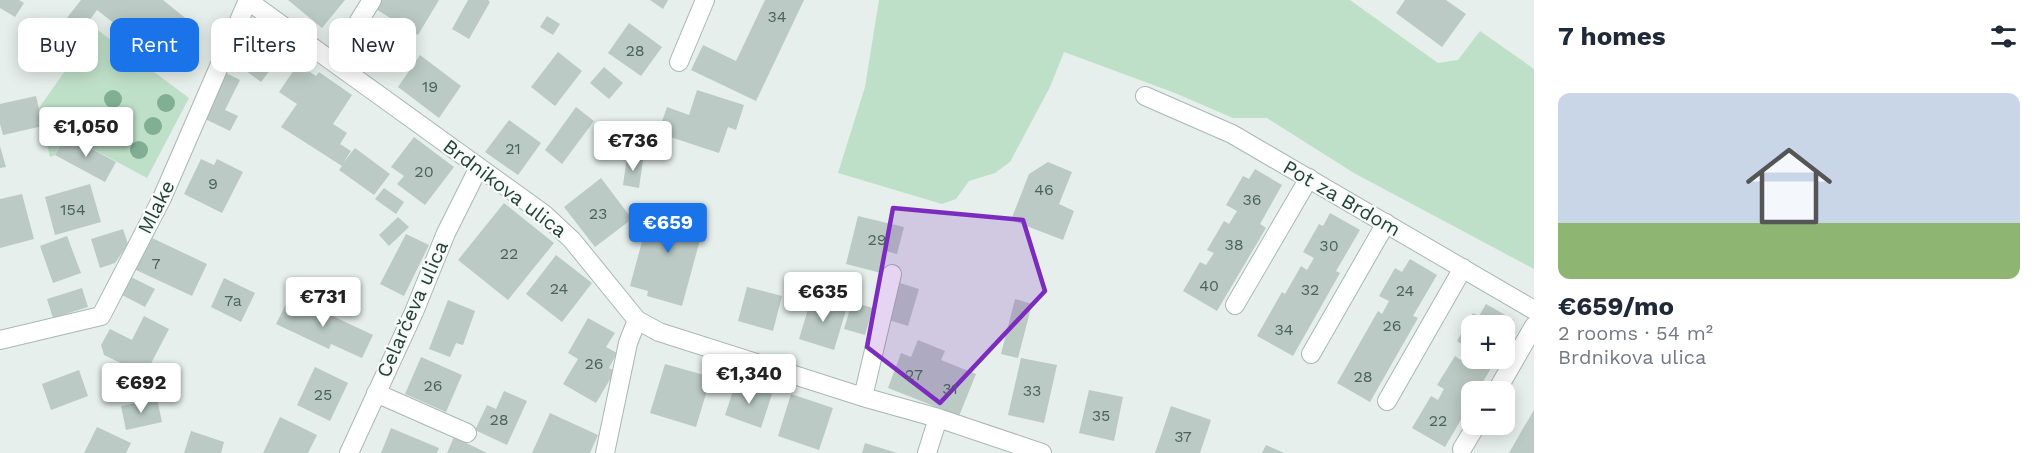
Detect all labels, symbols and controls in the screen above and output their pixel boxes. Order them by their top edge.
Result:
house number: 34 [767,7,787,26]
chip: Buy [18,18,98,72]
chip: Rent [110,18,199,72]
chip: Filters [211,18,317,72]
chip: New [329,18,416,72]
icon: filters [1987,20,2020,53]
text: 7 homes [1558,21,1666,51]
house number: 28 [625,41,645,60]
house number: 19 [422,77,438,96]
pin: €1,050 [37,107,135,158]
text: €1,050 [53,114,119,138]
pin: €736 [597,121,669,172]
text: €736 [608,128,658,152]
icon: home [1735,132,1843,240]
street label: Brdnikova ulica [439,134,571,242]
house number: 21 [505,139,521,158]
street label: Pot za Brdom [1279,155,1405,241]
house number: 20 [414,162,434,181]
house number: 9 [208,174,218,193]
street label: Mlake [132,176,180,238]
house number: 46 [1034,180,1054,199]
house number: 36 [1242,190,1262,209]
house number: 154 [60,200,86,219]
pin: €659 [632,203,704,254]
house number: 23 [589,204,607,223]
text: €659 [643,210,693,234]
house number: 29 [867,230,887,249]
house number: 38 [1224,235,1244,254]
house number: 30 [1319,236,1339,255]
street label: Celarčeva ulica [371,237,453,381]
house number: 22 [500,244,518,263]
house number: 7 [152,254,161,273]
pin: €635 [787,272,859,323]
house number: 40 [1199,276,1219,295]
pin: €731 [287,277,359,328]
house number: 24 [550,279,569,298]
text: €635 [798,279,848,303]
house number: 32 [1301,280,1319,299]
house number: 24 [1396,281,1415,300]
text: €731 [300,284,346,308]
house number: 7a [224,291,242,310]
text: €659/mo [1558,291,1674,321]
map controls [1461,315,1515,435]
button: + [1461,315,1515,369]
house number: 26 [1382,316,1402,335]
house number: 34 [1274,320,1294,339]
text: 2 rooms · 54 m² [1558,321,1713,345]
text: Brdnikova ulica [1558,345,1706,369]
house number: 26 [584,354,604,373]
pin: €1,340 [700,354,798,405]
text: €1,340 [716,361,782,385]
pin: €692 [105,363,177,414]
house number: 27 [905,365,923,384]
house number: 28 [1353,367,1373,386]
text: €692 [116,370,166,394]
house number: 26 [423,376,443,395]
house number: 31 [942,379,958,398]
house number: 33 [1023,381,1041,400]
button: − [1461,381,1515,435]
house number: 25 [314,385,332,404]
house number: 35 [1092,406,1110,425]
house number: 28 [489,410,509,429]
house number: 22 [1429,411,1447,430]
house number: 37 [1174,427,1192,446]

